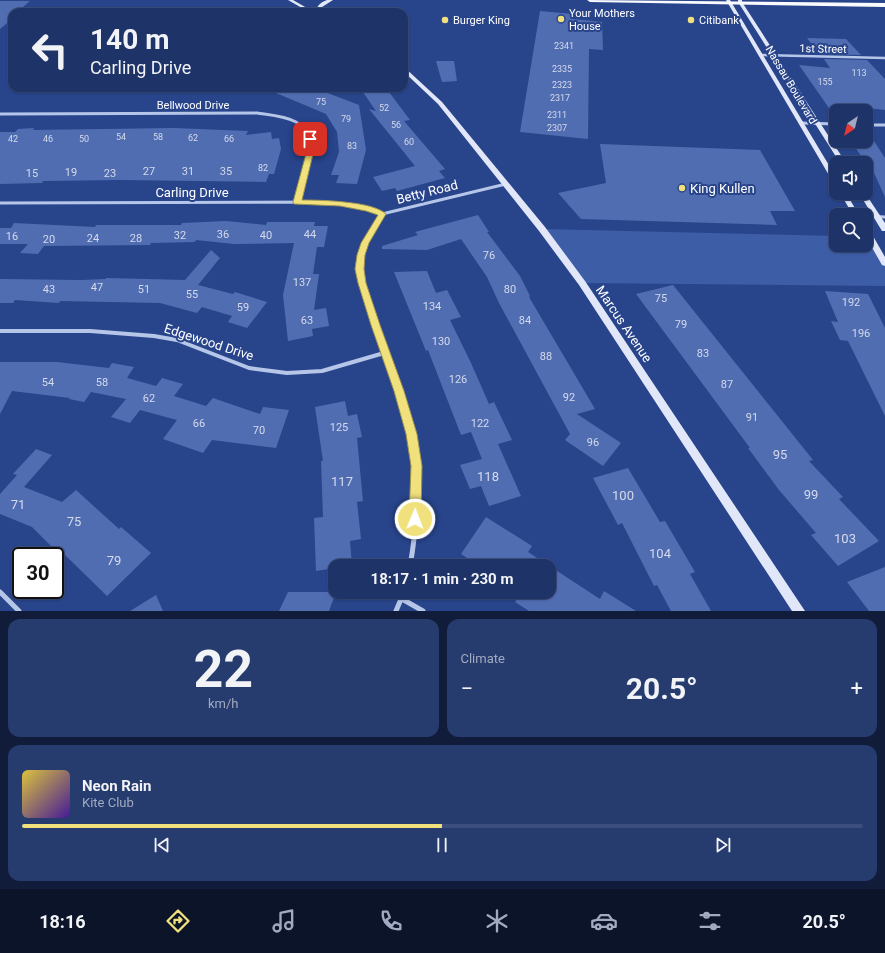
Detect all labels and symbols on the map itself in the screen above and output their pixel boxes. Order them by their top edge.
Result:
place label: Your Mothers House [569,7,635,33]
place label: Burger King [453,14,510,27]
marker: Your Mothers House [556,14,566,24]
place label: Citibank [699,14,739,27]
marker: Burger King [440,15,450,25]
marker: Citibank [686,15,696,25]
house number: 2341 [554,41,574,51]
street label: 1st Street [799,42,847,56]
street label: Nassau Boulevard [763,44,819,126]
house number: 2335 [552,64,572,74]
house number: 113 [851,68,867,78]
house number: 155 [817,77,833,87]
house number: 2323 [552,80,572,90]
house number: 2317 [550,93,570,103]
house number: 75 [316,97,326,107]
street label: Bellwood Drive [157,99,229,112]
house number: 52 [379,103,389,113]
north arrow [829,104,873,148]
house number: 2311 [547,110,567,120]
house number: 79 [341,114,351,124]
house number: 56 [391,120,401,130]
pin [293,122,327,156]
house number: 2307 [547,123,567,133]
house number: 54 [116,132,126,142]
house number: 58 [153,132,163,142]
house number: 62 [188,133,198,143]
house number: 42 [8,134,18,144]
house number: 46 [43,134,53,144]
house number: 50 [79,134,89,144]
house number: 66 [224,134,234,144]
house number: 60 [404,137,414,147]
house number: 83 [347,141,357,151]
house number: 82 [258,163,268,173]
house number: 27 [143,165,155,178]
house number: 31 [182,165,194,178]
house number: 35 [220,165,232,178]
house number: 19 [65,166,77,179]
house number: 15 [26,167,38,180]
house number: 23 [104,167,116,180]
street label: Betty Road [395,177,459,207]
place label: King Kullen [690,181,755,196]
marker: King Kullen [677,183,687,193]
street label: Carling Drive [155,185,229,200]
house number: 36 [217,228,229,241]
house number: 44 [304,228,316,241]
house number: 32 [174,229,186,242]
house number: 40 [260,229,272,242]
house number: 16 [6,230,18,243]
house number: 24 [87,232,99,245]
house number: 28 [130,232,142,245]
house number: 20 [43,233,55,246]
house number: 76 [483,249,495,262]
house number: 137 [293,276,311,289]
house number: 47 [91,281,103,294]
house number: 43 [43,283,55,296]
house number: 51 [138,283,150,296]
house number: 80 [504,283,516,296]
street label: Marcus Avenue [593,283,655,365]
house number: 55 [186,288,198,301]
house number: 75 [655,292,667,305]
house number: 192 [842,296,860,309]
house number: 134 [423,300,441,313]
house number: 59 [237,301,249,314]
house number: 63 [301,314,313,327]
house number: 84 [519,314,531,327]
house number: 79 [675,318,687,331]
street label: Edgewood Drive [162,320,256,364]
house number: 196 [852,327,870,340]
house number: 130 [432,335,450,348]
house number: 83 [697,347,709,360]
house number: 88 [540,350,552,363]
house number: 126 [449,373,467,386]
house number: 54 [42,376,54,389]
house number: 58 [96,376,108,389]
house number: 87 [721,378,733,391]
house number: 92 [563,391,575,404]
house number: 62 [143,392,155,405]
house number: 91 [746,411,758,424]
house number: 66 [193,417,205,430]
house number: 122 [471,417,489,430]
house number: 125 [330,421,348,434]
house number: 70 [253,424,265,437]
house number: 96 [587,436,599,449]
house number: 95 [773,447,787,462]
house number: 118 [477,469,499,484]
house number: 117 [331,474,353,489]
house number: 99 [804,487,818,502]
house number: 100 [612,488,634,503]
house number: 71 [11,497,25,512]
position arrow [394,498,436,540]
house number: 75 [67,514,81,529]
house number: 103 [834,531,856,546]
house number: 104 [649,546,672,561]
speed limit sign: 30 [12,547,64,599]
house number: 79 [107,553,121,568]

